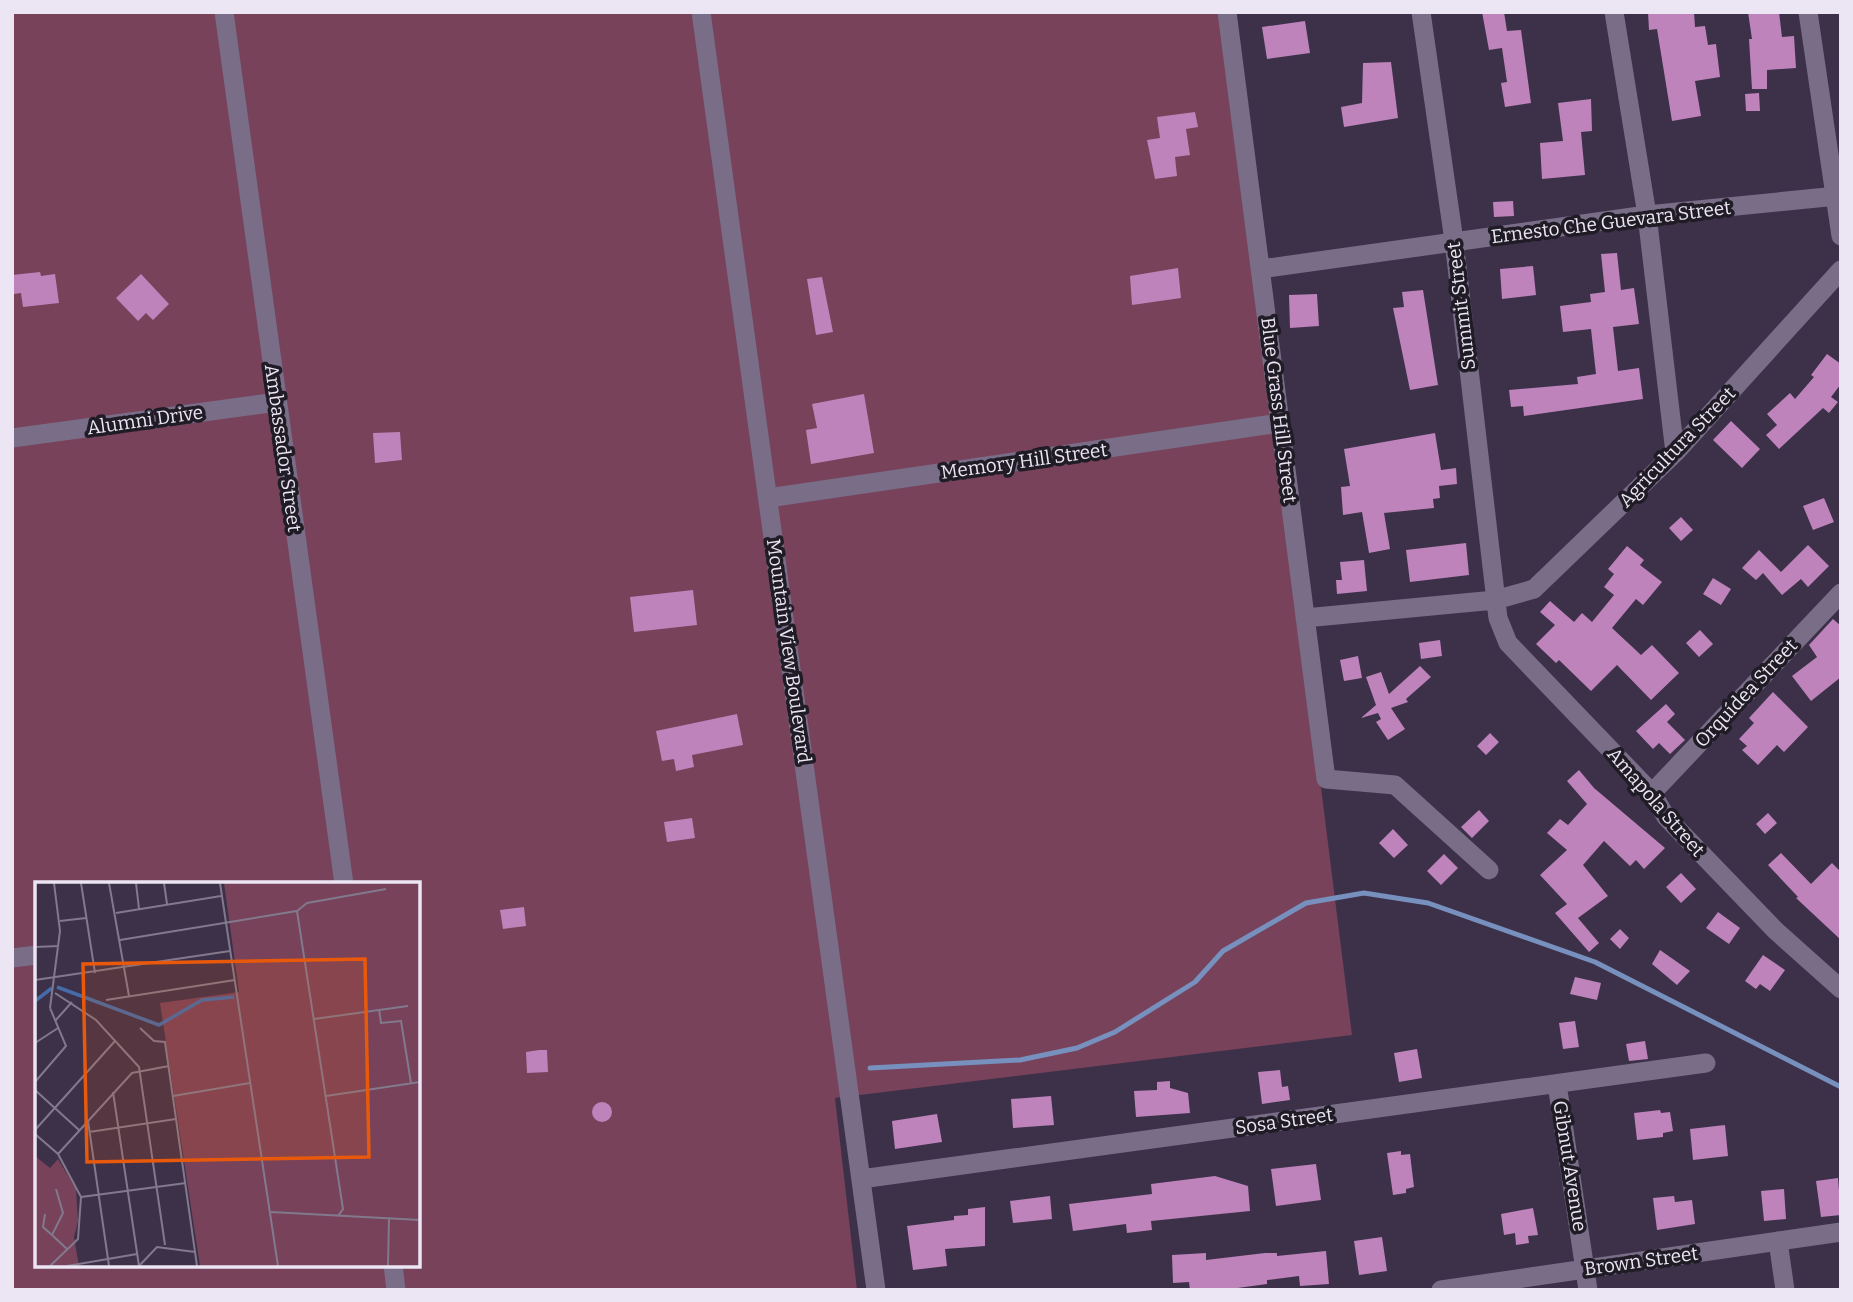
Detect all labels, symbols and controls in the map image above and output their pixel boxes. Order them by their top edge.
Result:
street label: Ernesto Che Guevara Street [1490,196,1732,248]
street label: Summit Street [1442,240,1480,371]
street label: Blue Grass Hill Street [1256,316,1302,504]
street label: Ambassador Street [260,363,306,533]
street label: Agricultura Street [1614,382,1740,512]
street label: Alumni Drive [86,400,204,440]
street label: Memory Hill Street [939,438,1109,484]
street label: Mountain View Boulevard [762,537,816,765]
street label: Orquídea Street [1690,634,1802,752]
street label: Amapola Street [1602,743,1710,861]
inset map [35,882,420,1267]
street label: Gibnut Avenue [1548,1099,1592,1233]
street label: Sosa Street [1233,1103,1335,1139]
street label: Brown Street [1582,1242,1700,1280]

